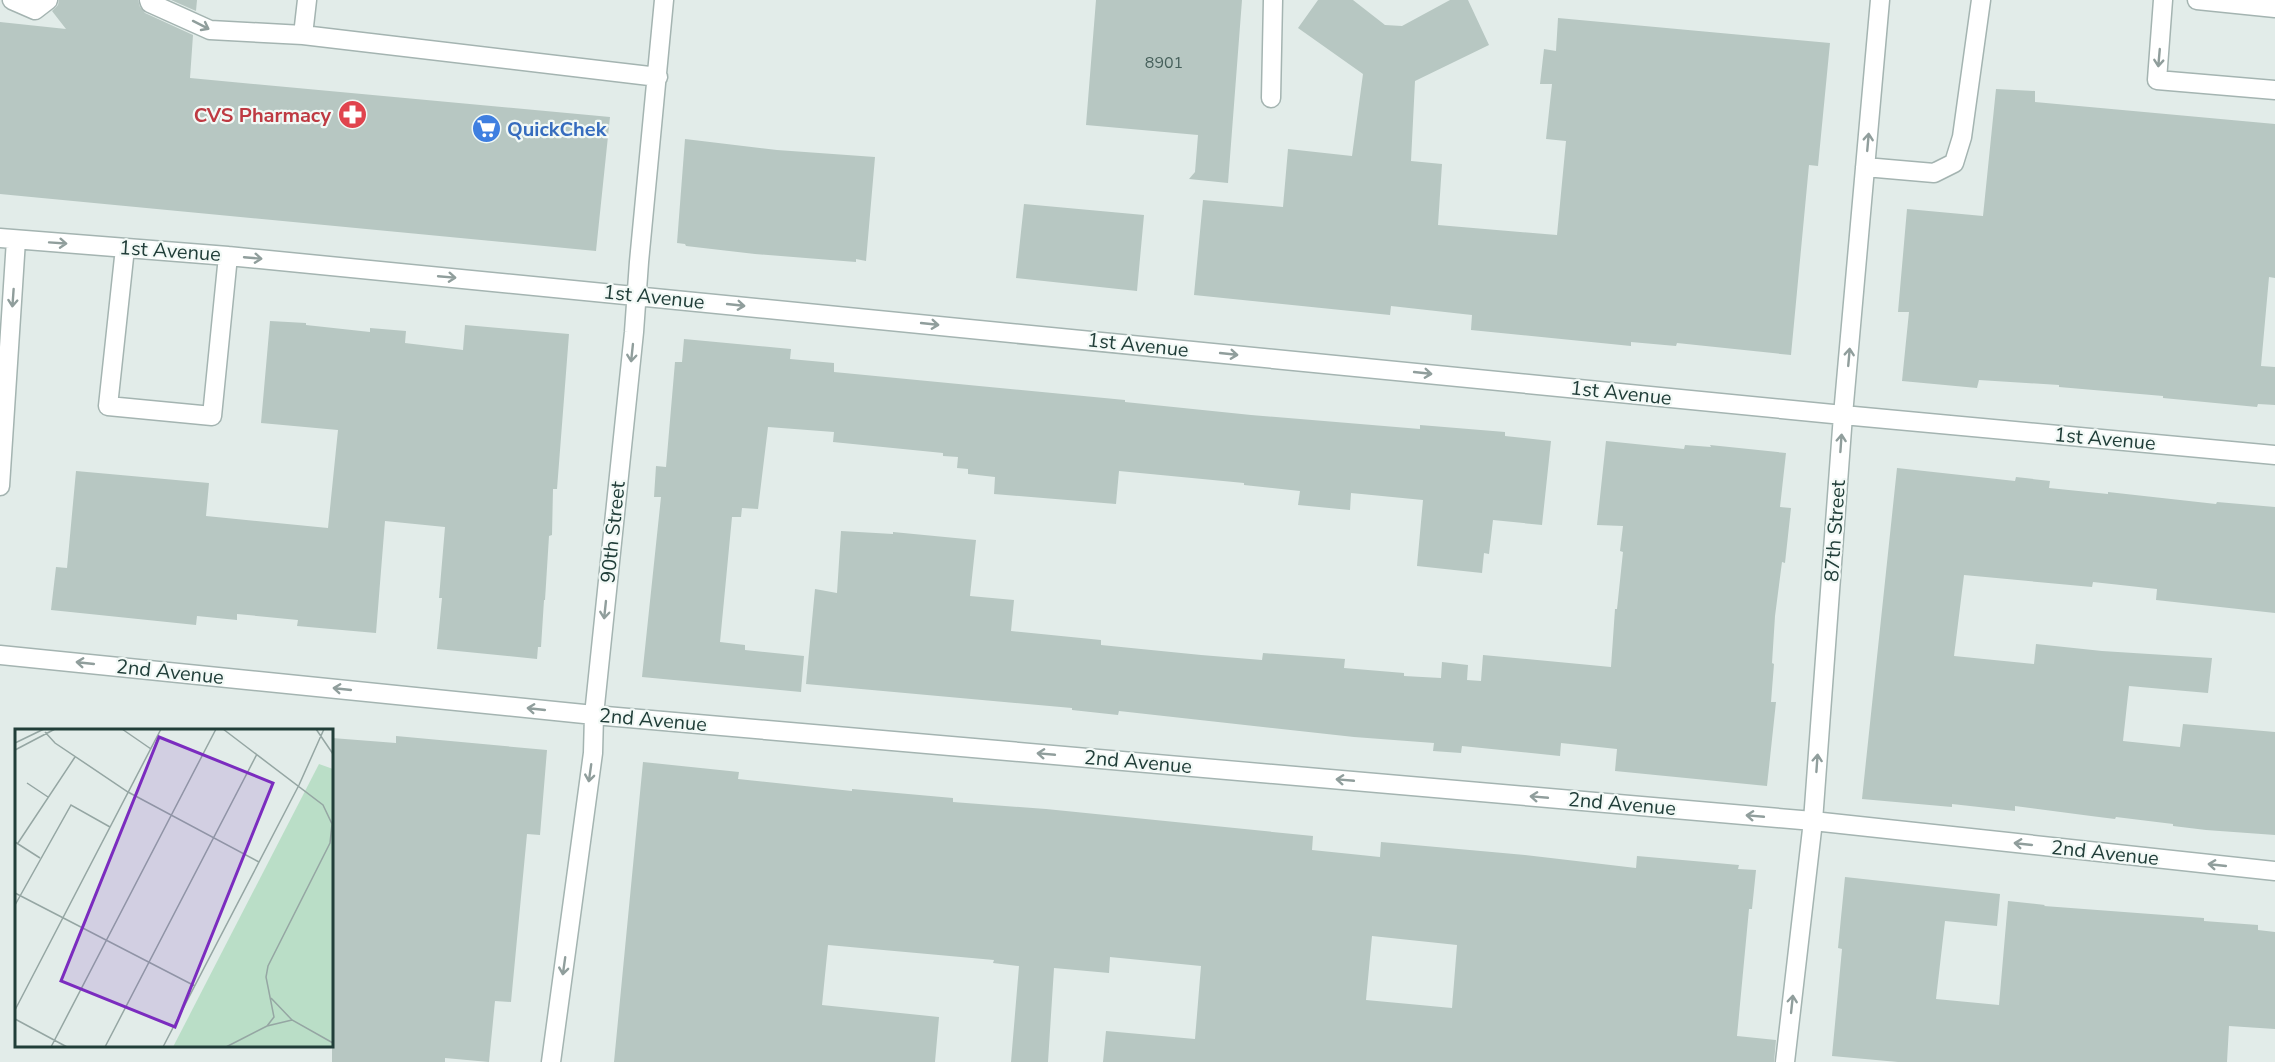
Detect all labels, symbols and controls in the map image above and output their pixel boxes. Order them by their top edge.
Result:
one-way arrow [191,20,209,31]
one-way arrow [2153,48,2164,68]
house number: 8901 [1145,52,1183,74]
pharmacy icon: CVS Pharmacy [336,99,368,131]
place label: CVS Pharmacy [194,102,331,129]
supermarket icon: QuickChek [470,113,502,145]
place label: QuickChek [507,116,608,143]
one-way arrow [1863,132,1874,152]
street label: 1st Avenue [118,234,222,268]
one-way arrow [48,238,68,249]
one-way arrow [242,253,262,264]
one-way arrow [436,272,456,283]
street label: 1st Avenue [602,278,706,316]
one-way arrow [7,288,18,307]
one-way arrow [726,300,745,311]
one-way arrow [920,319,939,330]
street label: 1st Avenue [1086,326,1190,364]
one-way arrow [626,343,637,363]
one-way arrow [1844,347,1855,367]
one-way arrow [1218,349,1238,360]
one-way arrow [1412,368,1432,379]
street label: 1st Avenue [1569,374,1673,412]
street label: 1st Avenue [2053,421,2157,457]
one-way arrow [1836,433,1847,453]
street label: 87th Street [1818,478,1852,583]
street label: 90th Street [594,479,632,584]
one-way arrow [599,599,610,619]
street label: 2nd Avenue [115,653,225,691]
one-way arrow [76,657,95,668]
one-way arrow [332,684,352,695]
street label: 2nd Avenue [598,702,708,738]
one-way arrow [526,703,546,714]
inset map [15,729,333,1047]
street label: 2nd Avenue [1083,744,1193,780]
one-way arrow [1037,748,1057,759]
one-way arrow [1812,753,1823,773]
one-way arrow [584,763,595,783]
one-way arrow [1336,774,1356,785]
street label: 2nd Avenue [1567,786,1677,822]
one-way arrow [1530,791,1550,802]
one-way arrow [1745,810,1765,821]
street label: 2nd Avenue [2050,834,2160,872]
one-way arrow [2014,838,2033,849]
one-way arrow [2207,859,2227,870]
one-way arrow [559,956,570,976]
one-way arrow [1787,994,1798,1014]

